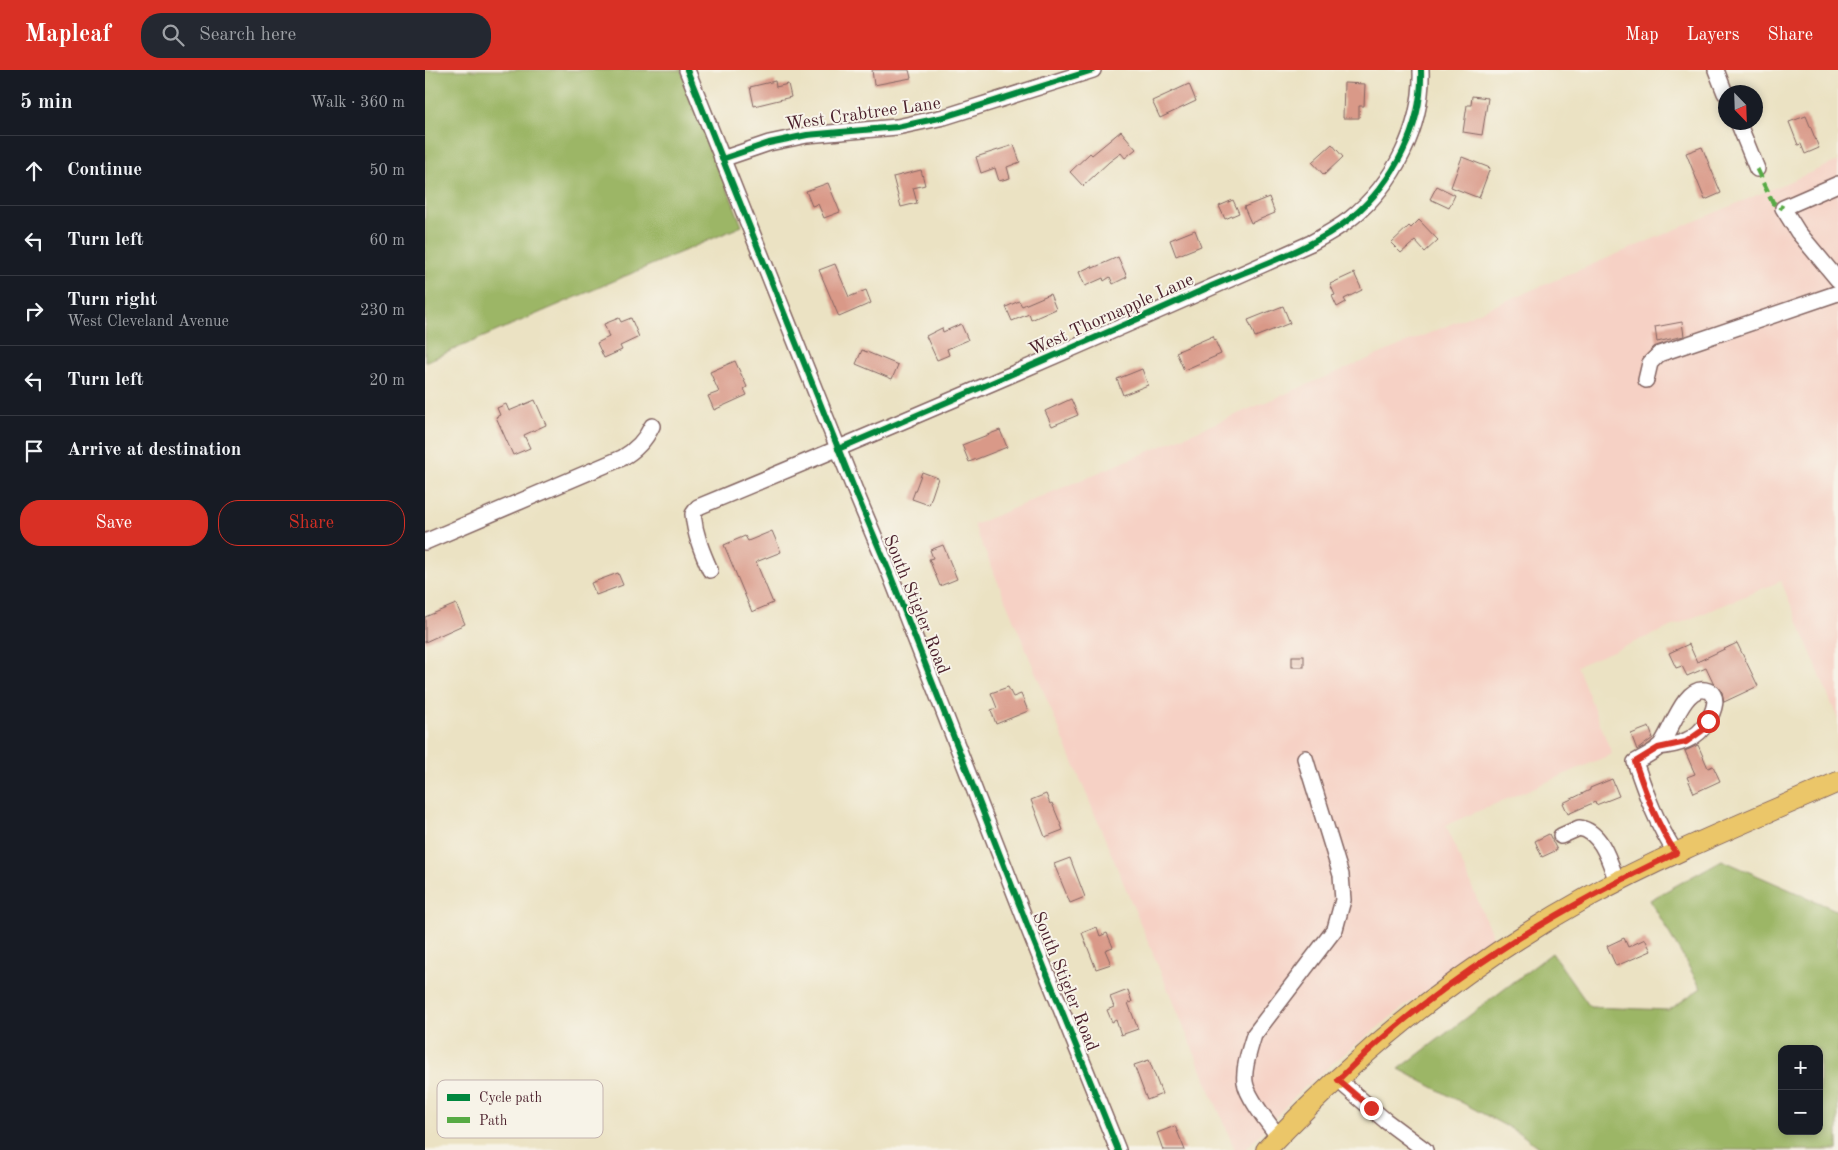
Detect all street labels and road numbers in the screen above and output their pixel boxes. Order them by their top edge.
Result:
street label: West Crabtree Lane [784,94,942,134]
street label: West Thornapple Lane [1026,270,1197,359]
street label: South Stigler Road [880,532,952,677]
street label: South Stigler Road [1029,909,1101,1054]

